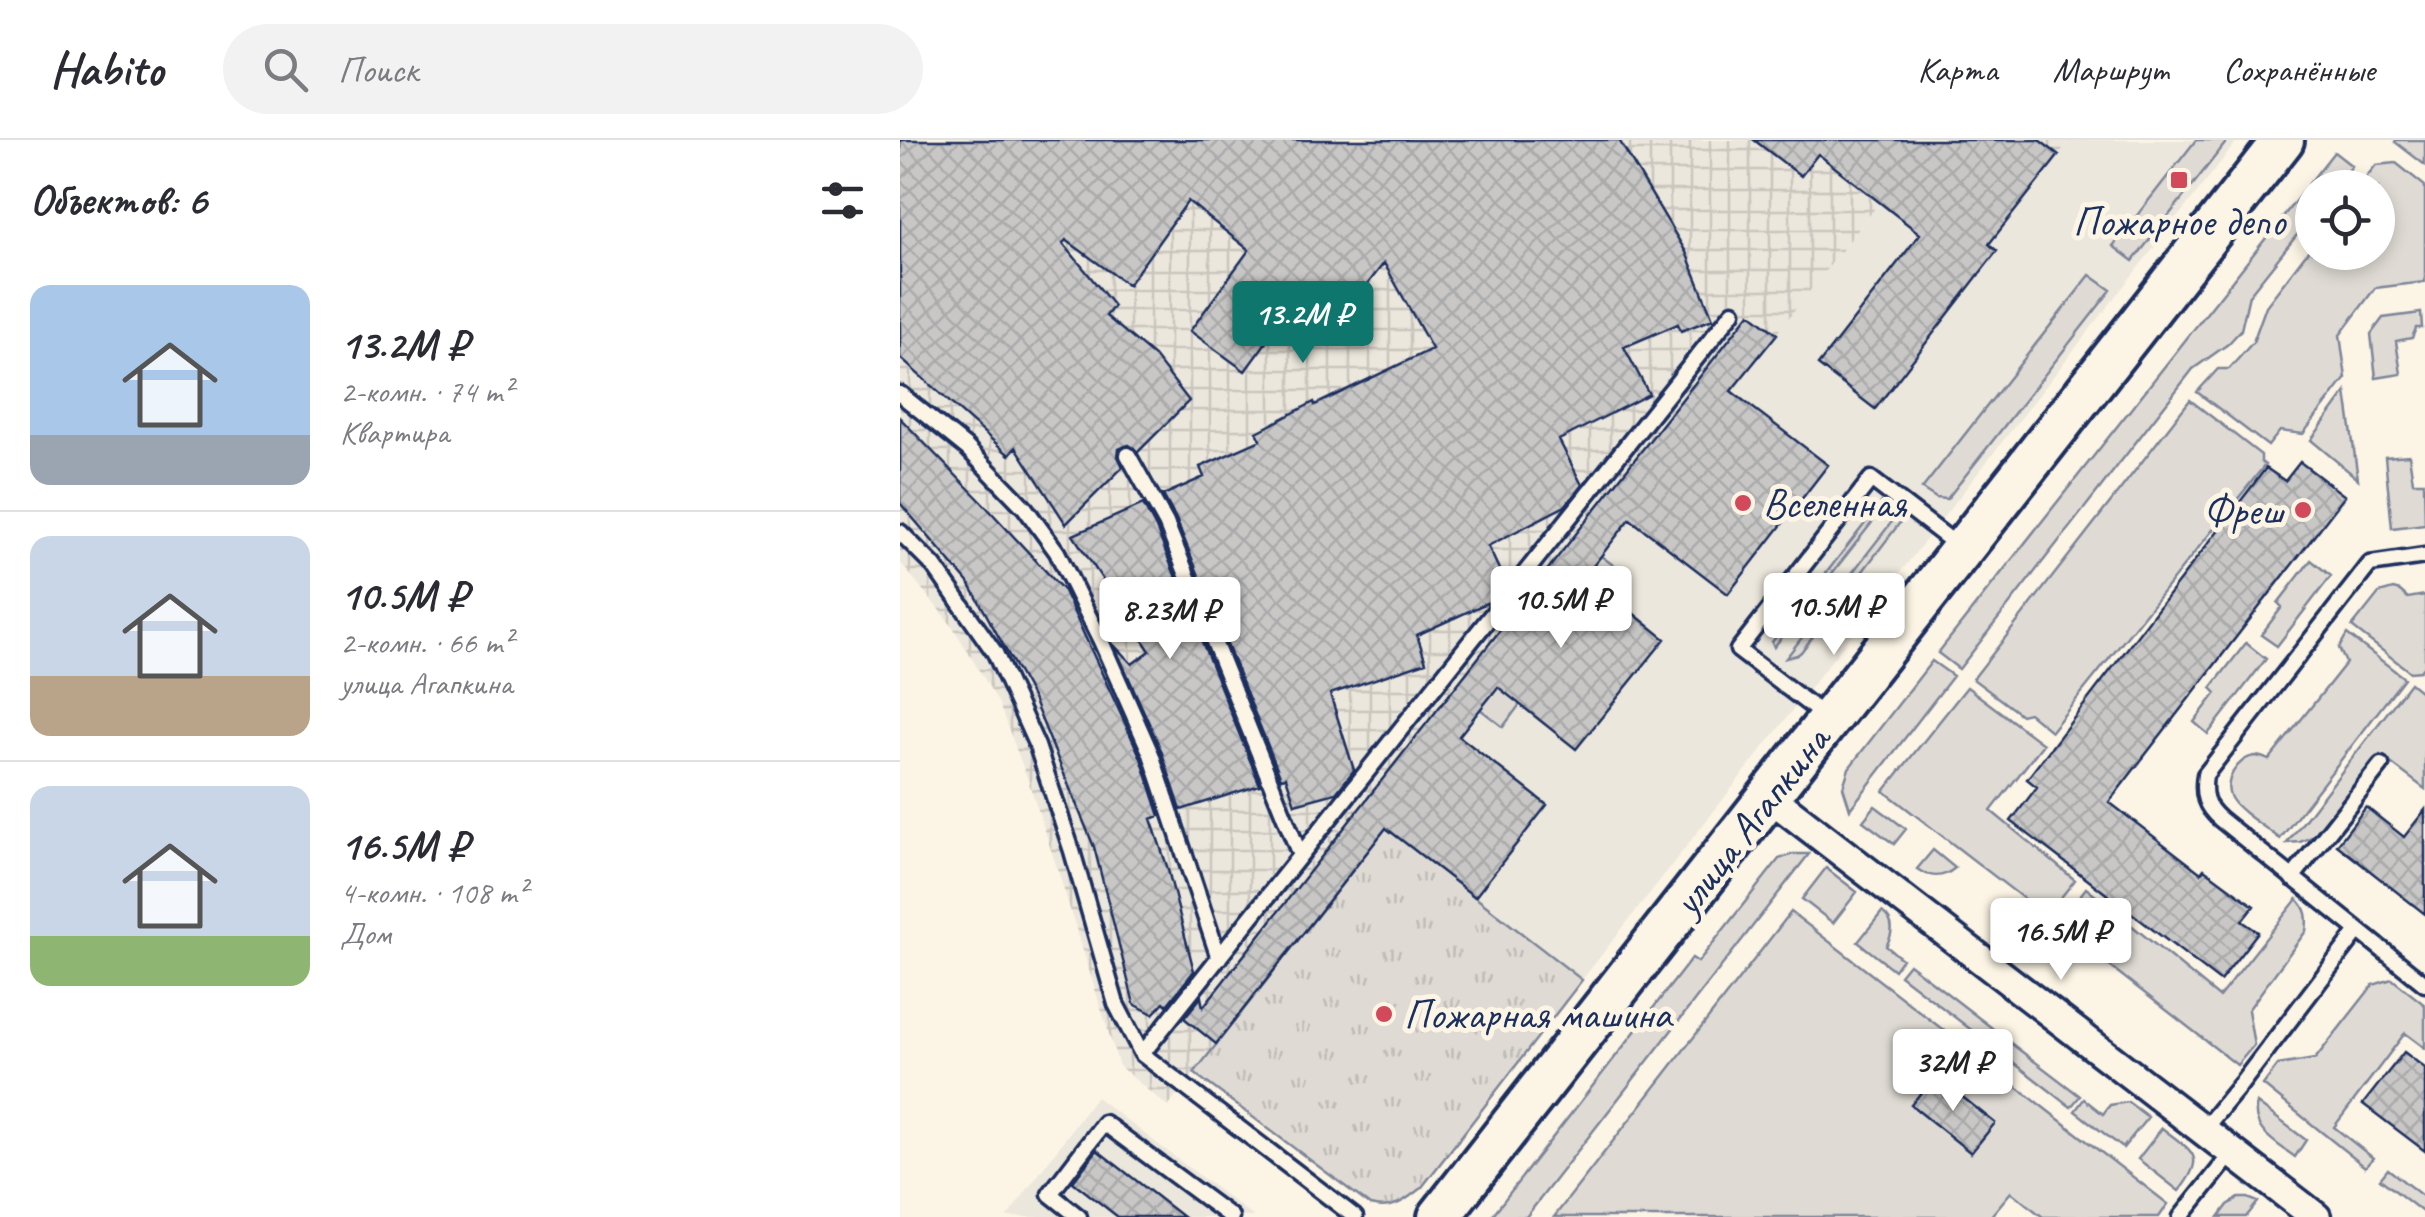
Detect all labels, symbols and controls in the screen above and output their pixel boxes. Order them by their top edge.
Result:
search box [223,24,923,114]
text: Habito [50,39,163,99]
icon: search [258,42,313,97]
text: Поиск [338,46,418,93]
text: Карта [1917,47,1998,92]
text: Маршрут [2053,47,2168,92]
text: Сохранённые [2223,47,2375,92]
marker: Пожарное депо [2168,169,2190,191]
map controls [2295,170,2395,270]
button: locate [2295,170,2395,270]
icon: filters [815,173,870,228]
text: Объектов: 6 [30,174,207,227]
place label: Пожарное депо [2073,195,2287,248]
pin: 13.2M ₽ [1211,281,1395,366]
text: 13.2M ₽ [1254,293,1352,334]
text: 13.2M ₽ [340,318,468,371]
icon: home [110,325,230,445]
text: 2-комн. · 74 m² [340,371,512,412]
text: Квартира [340,412,449,453]
place label: Вселенная [1763,477,1908,530]
place label: Фреш [2203,484,2285,537]
marker: Вселенная [1732,492,1754,514]
marker: Фреш [2292,499,2314,521]
pin: 10.5M ₽ [1469,566,1653,651]
text: 10.5M ₽ [340,569,467,622]
pin: 10.5M ₽ [1742,573,1926,658]
icon: home [110,576,230,696]
pin: 8.23M ₽ [1078,577,1262,662]
text: 10.5M ₽ [1513,578,1609,619]
text: 10.5M ₽ [1786,585,1882,626]
text: 8.23M ₽ [1121,589,1219,630]
text: 2-комн. · 66 m² [340,622,512,663]
text: улица Агапкина [340,663,512,704]
street label: улица Агапкина [1659,713,1844,929]
text: 16.5M ₽ [340,819,468,872]
icon: home [110,826,230,946]
text: 4-комн. · 108 m² [340,872,527,913]
pin: 16.5M ₽ [1969,898,2153,983]
text: 16.5M ₽ [2012,910,2110,951]
text: Дом [340,913,391,954]
place label: Пожарная машина [1404,988,1674,1041]
marker: Пожарная машина [1373,1003,1395,1025]
pin: 32M ₽ [1883,1029,2023,1114]
text: 32M ₽ [1915,1041,1991,1082]

